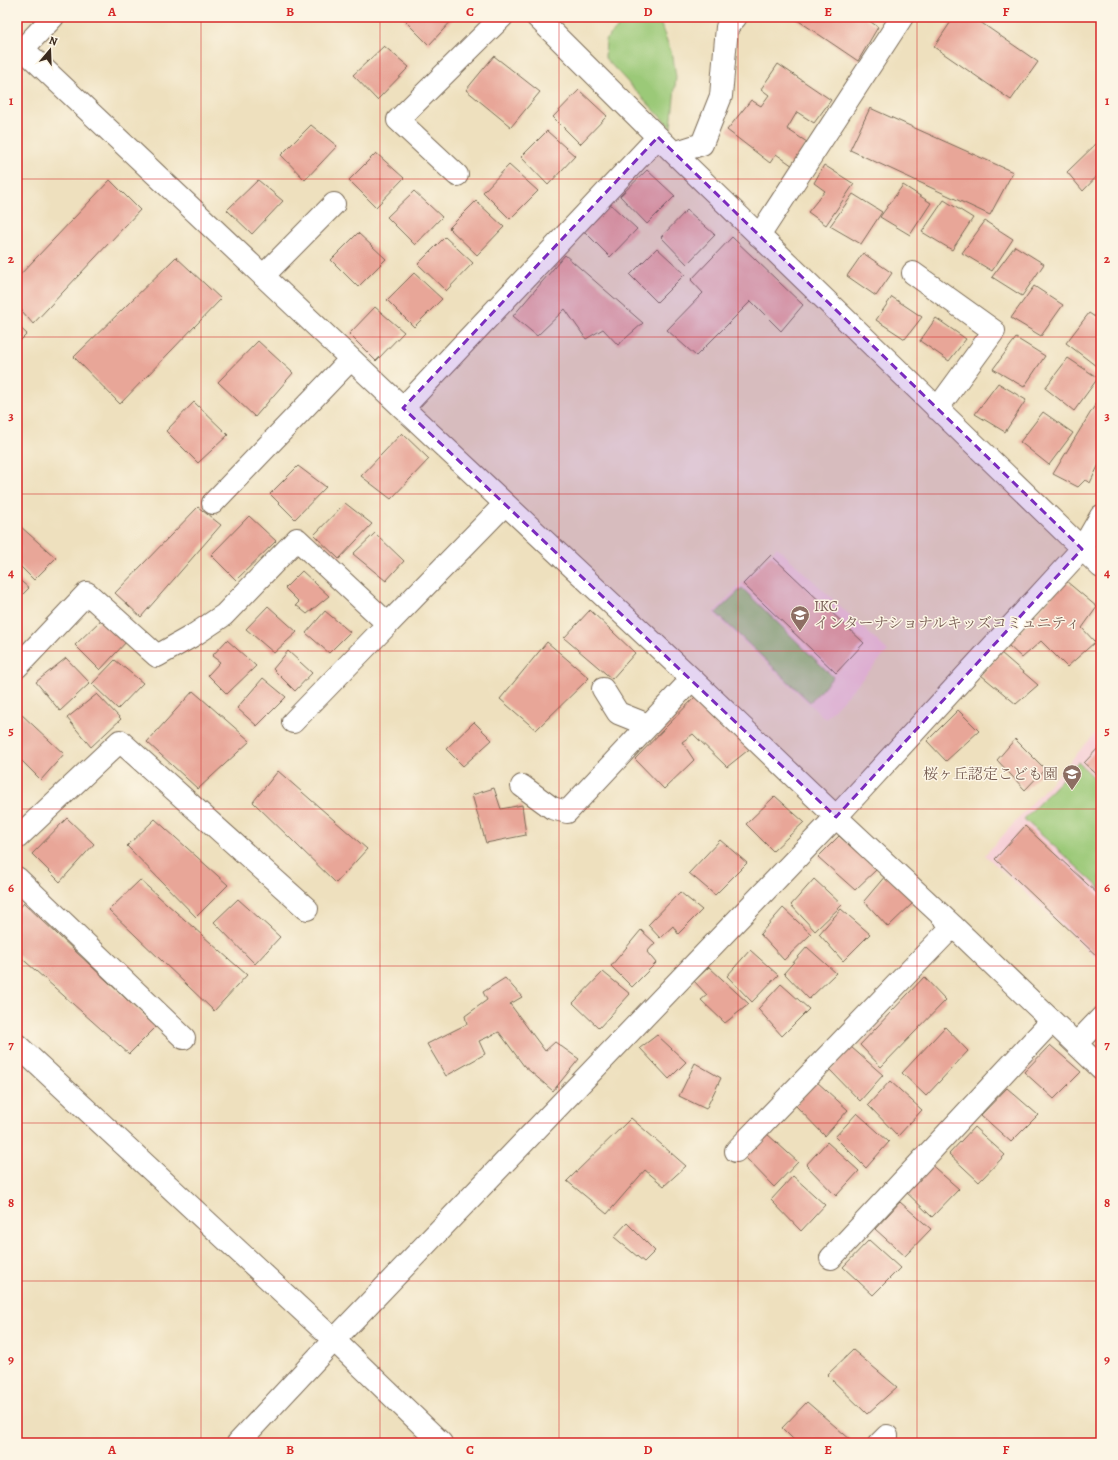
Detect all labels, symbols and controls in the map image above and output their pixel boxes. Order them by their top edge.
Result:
text: A [107,3,117,20]
text: B [286,3,294,20]
text: C [466,3,474,20]
text: D [643,3,653,20]
text: E [824,3,832,20]
text: F [1003,3,1010,20]
north arrow [30,30,70,70]
text: N [47,33,59,49]
text: 1 [9,92,14,109]
text: 1 [1105,92,1110,109]
text: 2 [8,250,15,267]
text: 2 [1104,250,1111,267]
text: 3 [8,407,14,424]
text: 3 [1104,407,1110,424]
text: 4 [8,564,14,581]
text: 4 [1104,564,1110,581]
place label: IKC インターナショナルキッズコミュニティ [814,596,1080,633]
school or university icon: IKC インターナショナルキッズコミュニティ [789,604,811,632]
text: 5 [8,722,14,739]
text: 5 [1104,722,1110,739]
school or university icon: 桜ヶ丘認定こども園 [1061,763,1083,791]
place label: 桜ヶ丘認定こども園 [923,764,1058,784]
text: 6 [8,879,14,896]
text: 6 [1104,879,1110,896]
text: 7 [8,1036,14,1053]
text: 7 [1104,1036,1110,1053]
text: 8 [8,1194,14,1211]
text: 8 [1104,1194,1110,1211]
text: 9 [8,1351,14,1368]
text: 9 [1104,1351,1110,1368]
text: A [107,1441,117,1458]
text: B [286,1441,294,1458]
text: C [466,1441,474,1458]
text: D [643,1441,653,1458]
text: E [824,1441,832,1458]
text: F [1003,1441,1010,1458]

